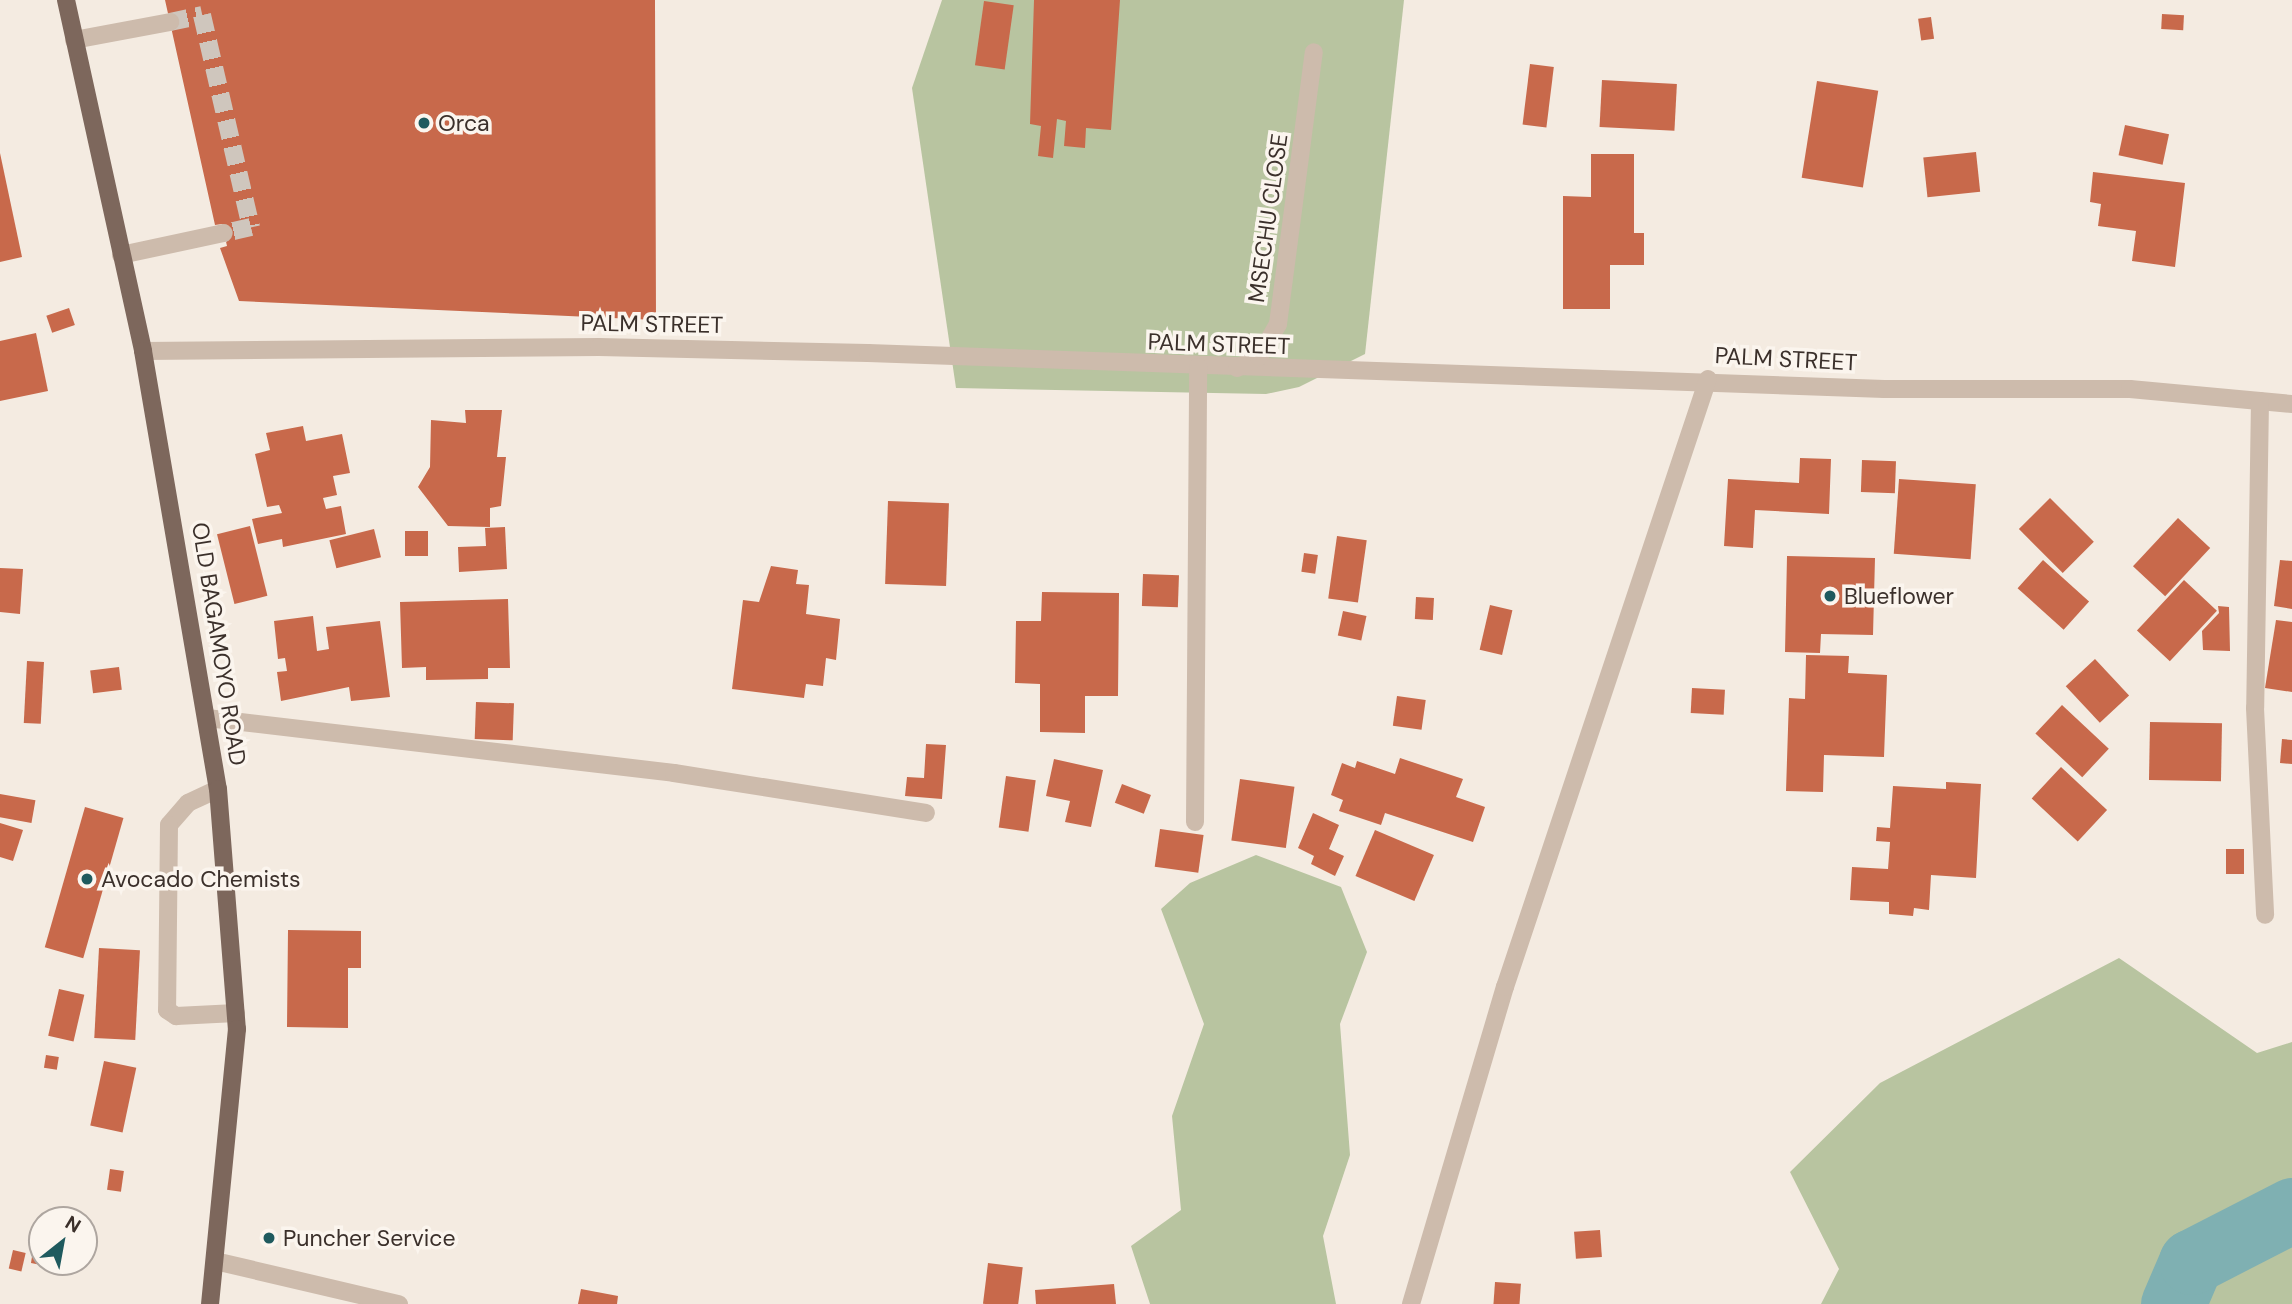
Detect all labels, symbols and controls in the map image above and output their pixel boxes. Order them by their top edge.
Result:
place label: Orca [438,109,490,137]
marker: Orca [416,115,432,131]
street label: MSECHU CLOSE [1242,132,1294,304]
street label: PALM STREET [580,309,724,339]
street label: PALM STREET [1147,328,1291,360]
street label: PALM STREET [1714,341,1858,377]
street label: OLD BAGAMOYO ROAD [186,520,252,768]
place label: Blueflower [1844,582,1954,610]
marker: Blueflower [1822,588,1838,604]
place label: Avocado Chemists [101,865,301,893]
marker: Avocado Chemists [79,871,95,887]
north arrow [28,1206,98,1276]
text: N [61,1210,85,1239]
place label: Puncher Service [283,1224,456,1252]
marker: Puncher Service [261,1230,277,1246]

